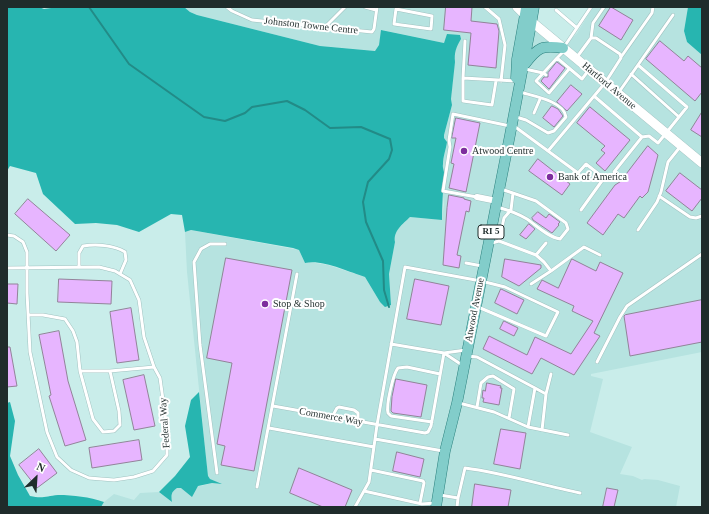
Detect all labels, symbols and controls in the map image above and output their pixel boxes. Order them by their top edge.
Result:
street label: Johnston Towne Centre [263,15,359,37]
street label: Hartford Avenue [579,60,639,112]
place label: Atwood Centre [472,145,533,157]
marker: Atwood Centre [459,146,469,156]
place label: Bank of America [558,171,627,183]
marker: Bank of America [545,172,555,182]
road number: RI 5 [478,225,504,239]
street label: Atwood Avenue [463,277,487,343]
place label: Stop & Shop [273,298,325,310]
marker: Stop & Shop [260,299,270,309]
street label: Federal Way [157,397,173,449]
street label: Commerce Way [298,405,364,429]
north arrow [16,458,56,498]
text: N [35,460,47,474]

